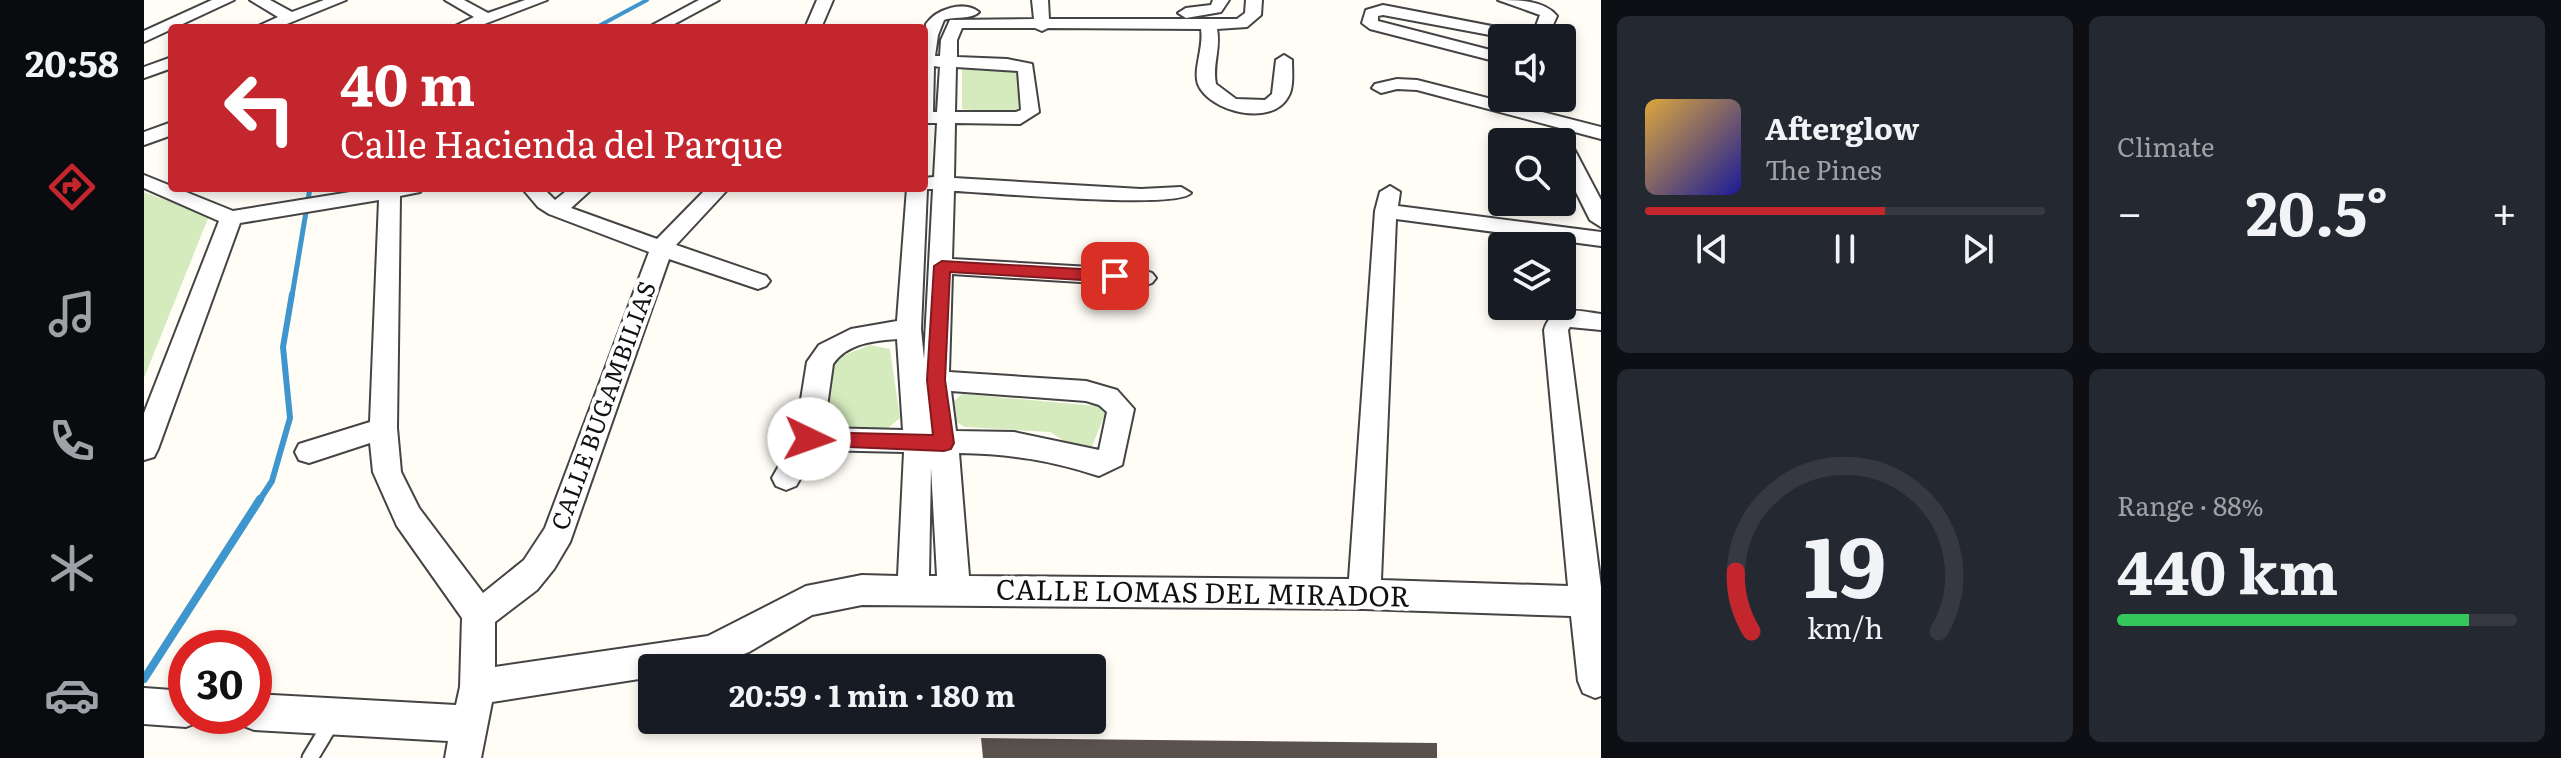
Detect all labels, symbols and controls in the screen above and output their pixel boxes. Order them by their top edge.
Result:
map controls [1488,24,1576,320]
button: sound [1488,24,1576,112]
text: 20:58 [25,35,119,88]
text: 40 m [340,40,475,123]
icon: left [208,56,312,160]
text: Afterglow [1765,105,1919,149]
text: Calle Hacienda del Parque [340,116,783,169]
text: Climate [2117,126,2215,165]
button: search [1488,128,1576,216]
text: The Pines [1765,149,1882,188]
icon: directions [44,159,100,215]
text: 20.5° [2246,165,2388,254]
text: − [2117,177,2143,243]
text: + [2491,177,2517,243]
icon: previous [1690,227,1734,271]
icon: pause [1823,227,1867,271]
icon: next [1956,227,2000,271]
button: layers [1488,232,1576,320]
pin [1081,242,1149,310]
icon: arrive [1093,254,1137,298]
street label: CALLE BUGAMBILIAS [540,276,663,534]
icon: music [44,286,100,342]
position arrow [767,397,851,481]
icon: phone [44,413,100,469]
text: Range · 88% [2117,485,2264,524]
text: 19 [1804,499,1886,623]
text: 440 km [2117,524,2338,613]
icon: climate [44,540,100,596]
street label: CALLE LOMAS DEL MIRADOR [996,566,1410,616]
text: km/h [1807,605,1883,648]
speed limit sign: 30 [168,630,272,734]
icon: car [44,667,100,723]
text: 20:59 · 1 min · 180 m [729,672,1015,716]

